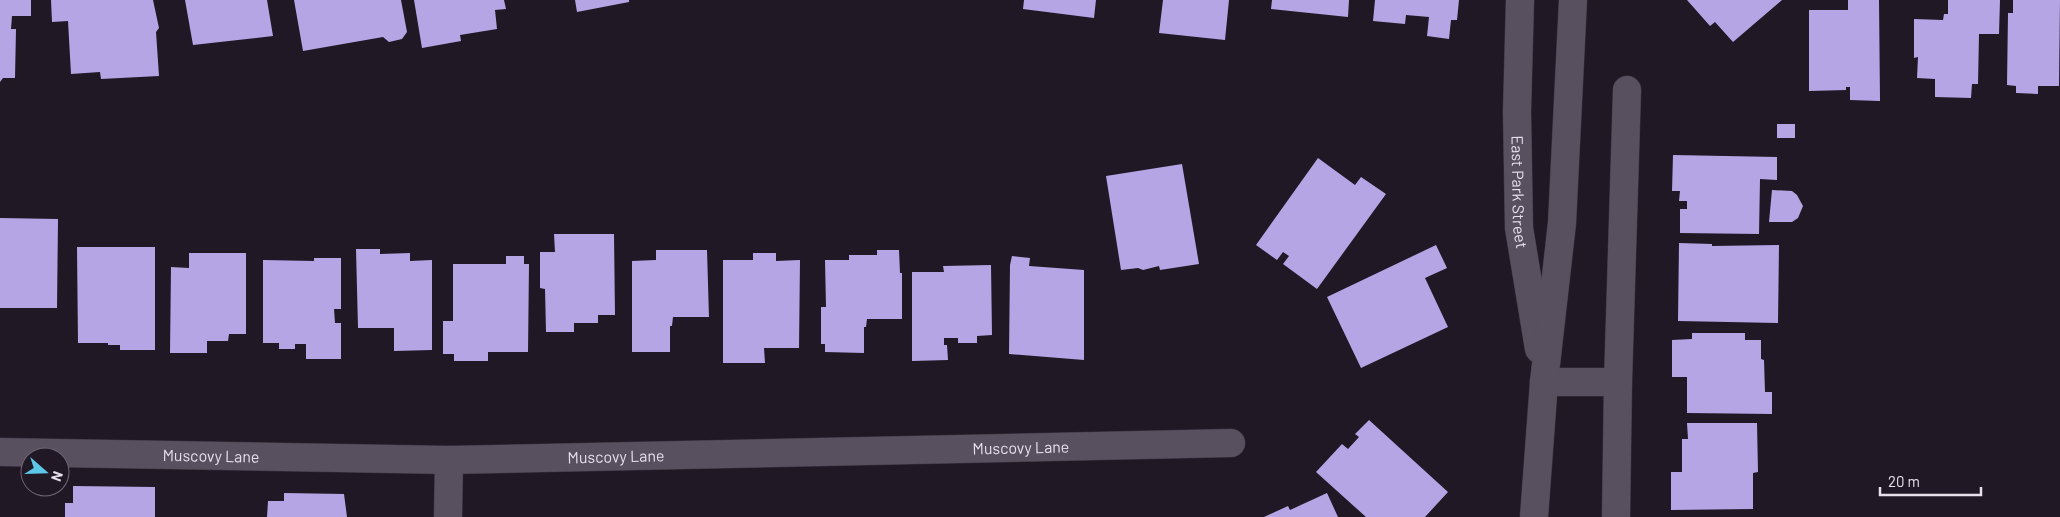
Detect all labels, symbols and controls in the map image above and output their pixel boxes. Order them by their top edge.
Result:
street label: East Park Street [1508,135,1532,250]
street label: Muscovy Lane [972,437,1069,458]
street label: Muscovy Lane [162,445,260,466]
street label: Muscovy Lane [567,445,665,466]
north arrow [20,447,70,497]
scale bar [1880,464,1981,496]
text: N [48,469,67,484]
text: 20 m [1888,472,1920,490]

